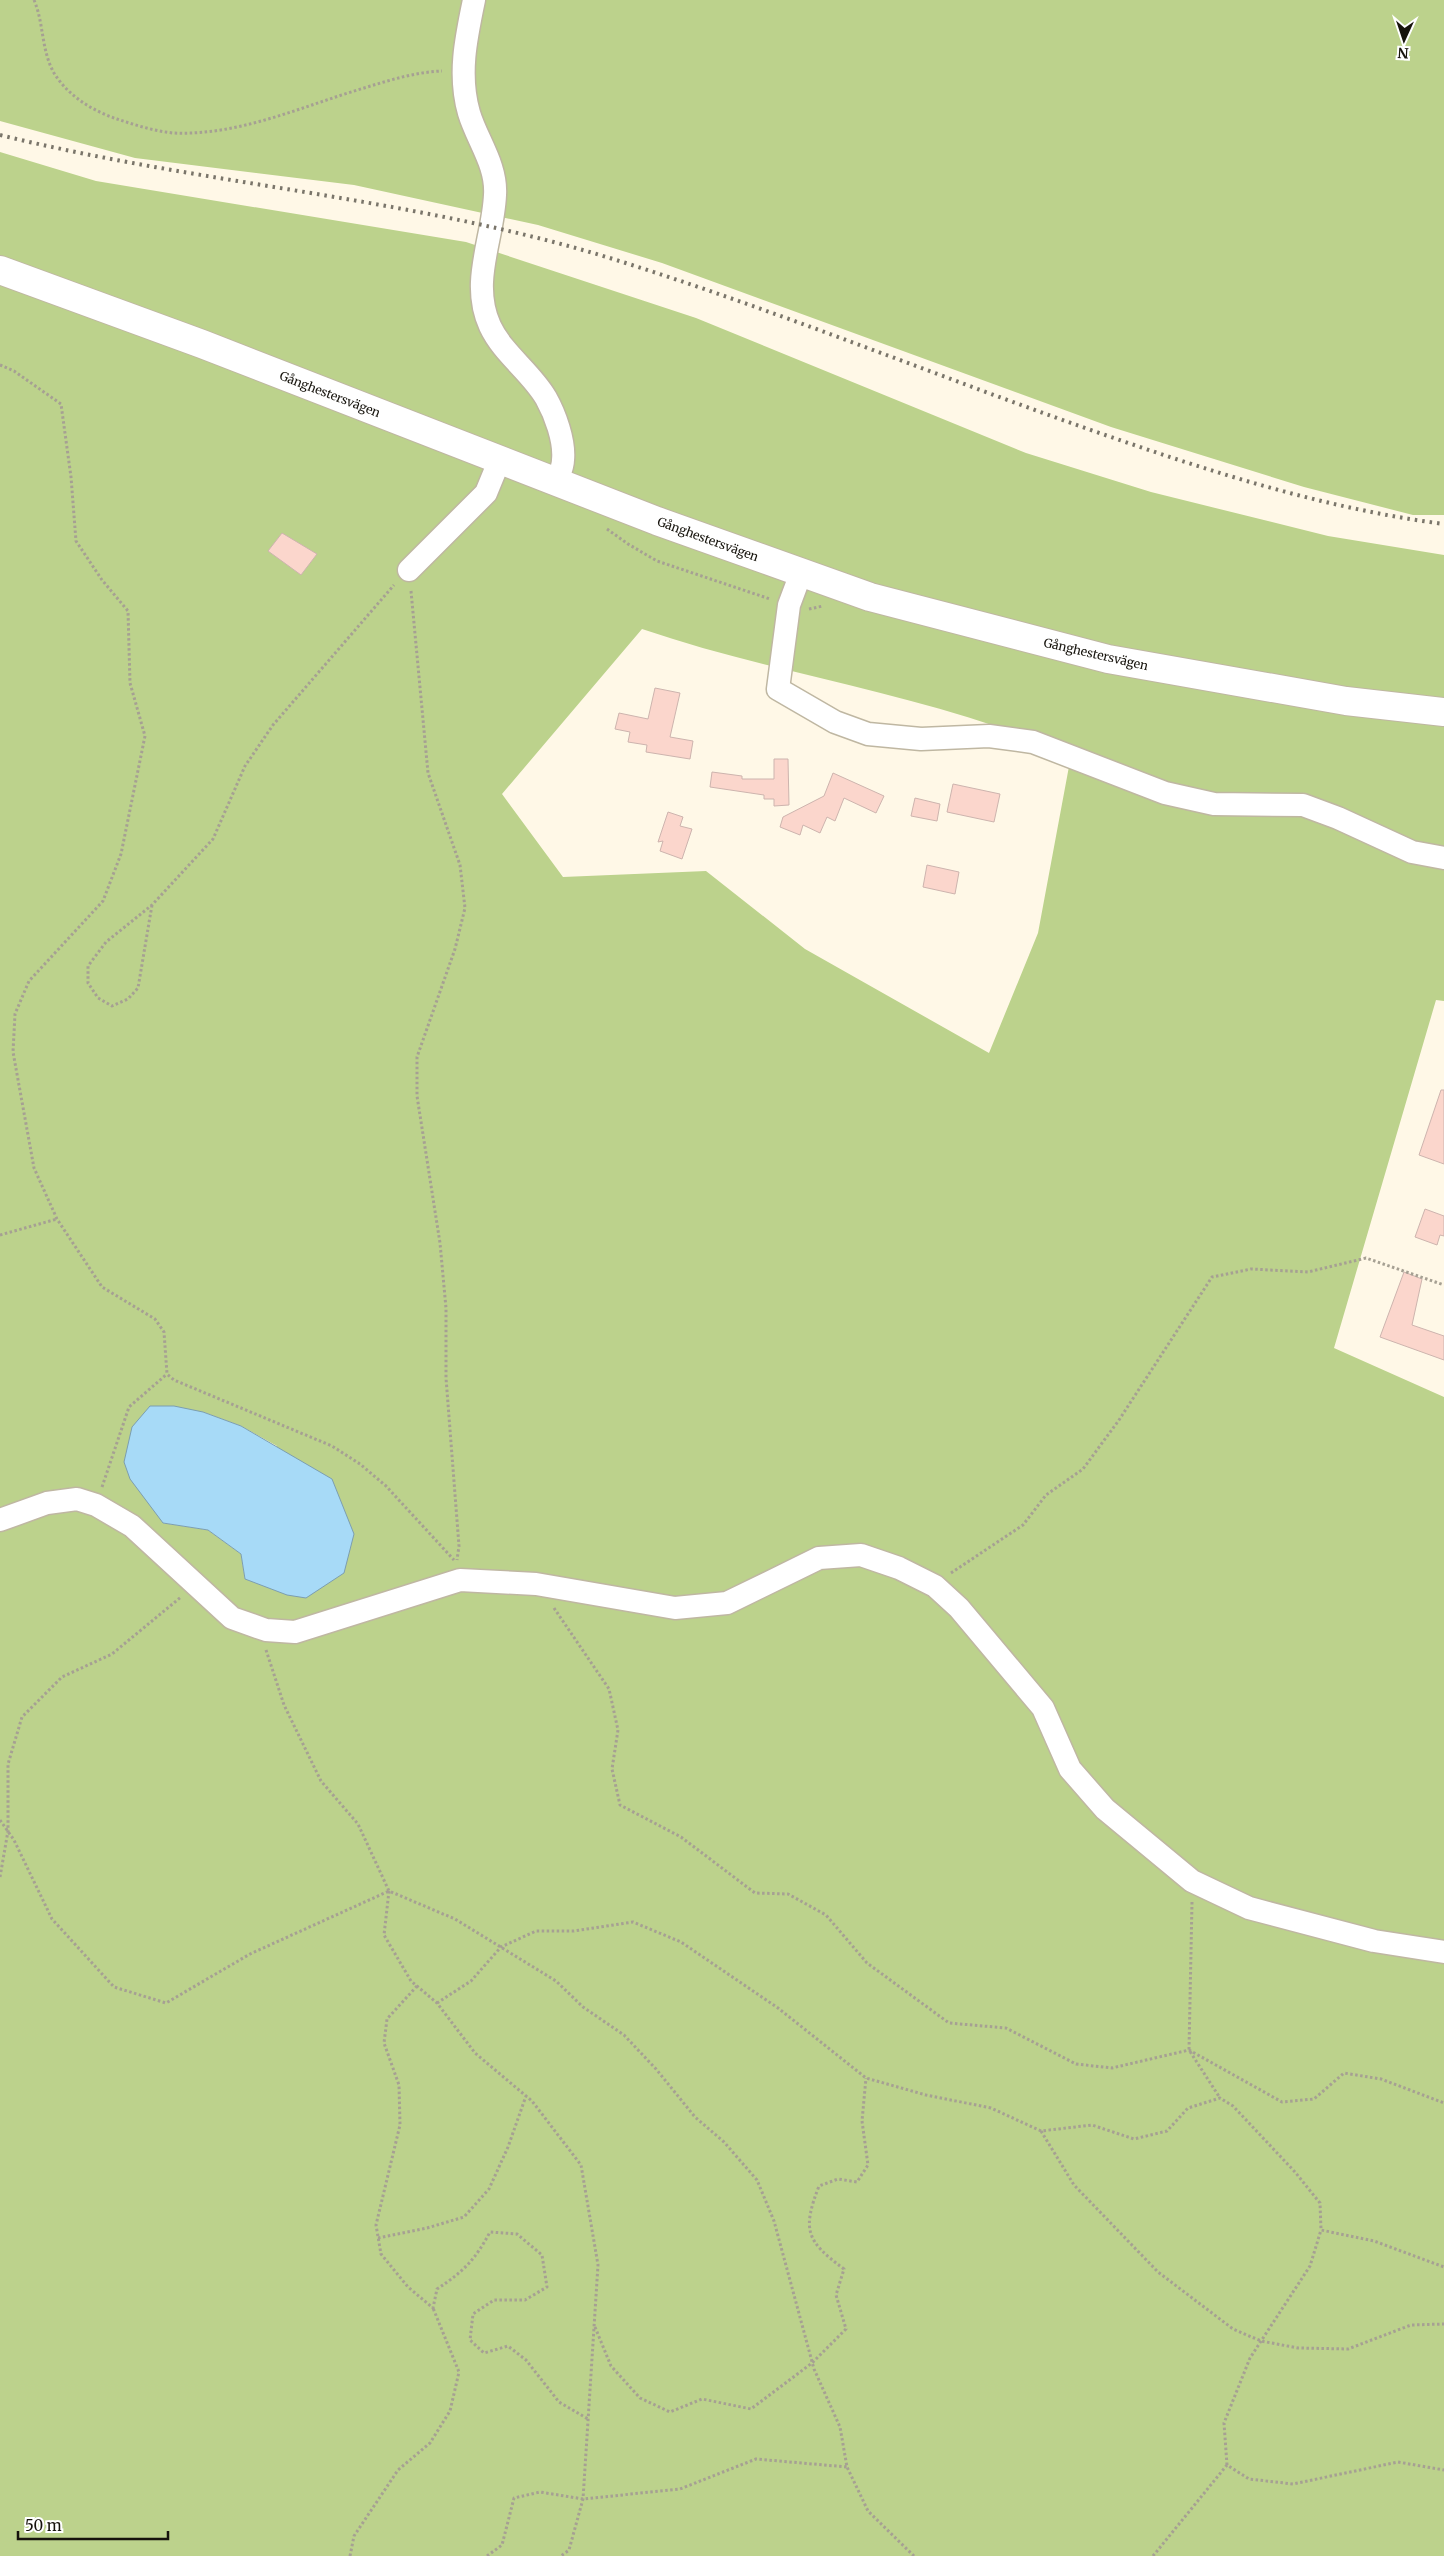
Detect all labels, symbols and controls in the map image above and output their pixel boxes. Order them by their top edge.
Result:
north arrow [1379,15,1429,65]
text: N [1397,44,1409,62]
street label: Gånghestersvägen [278,368,382,420]
street label: Gånghestersvägen [655,514,761,564]
street label: Gånghestersvägen [1042,635,1150,673]
scale bar [18,2508,168,2540]
text: 50 m [25,2516,62,2535]

